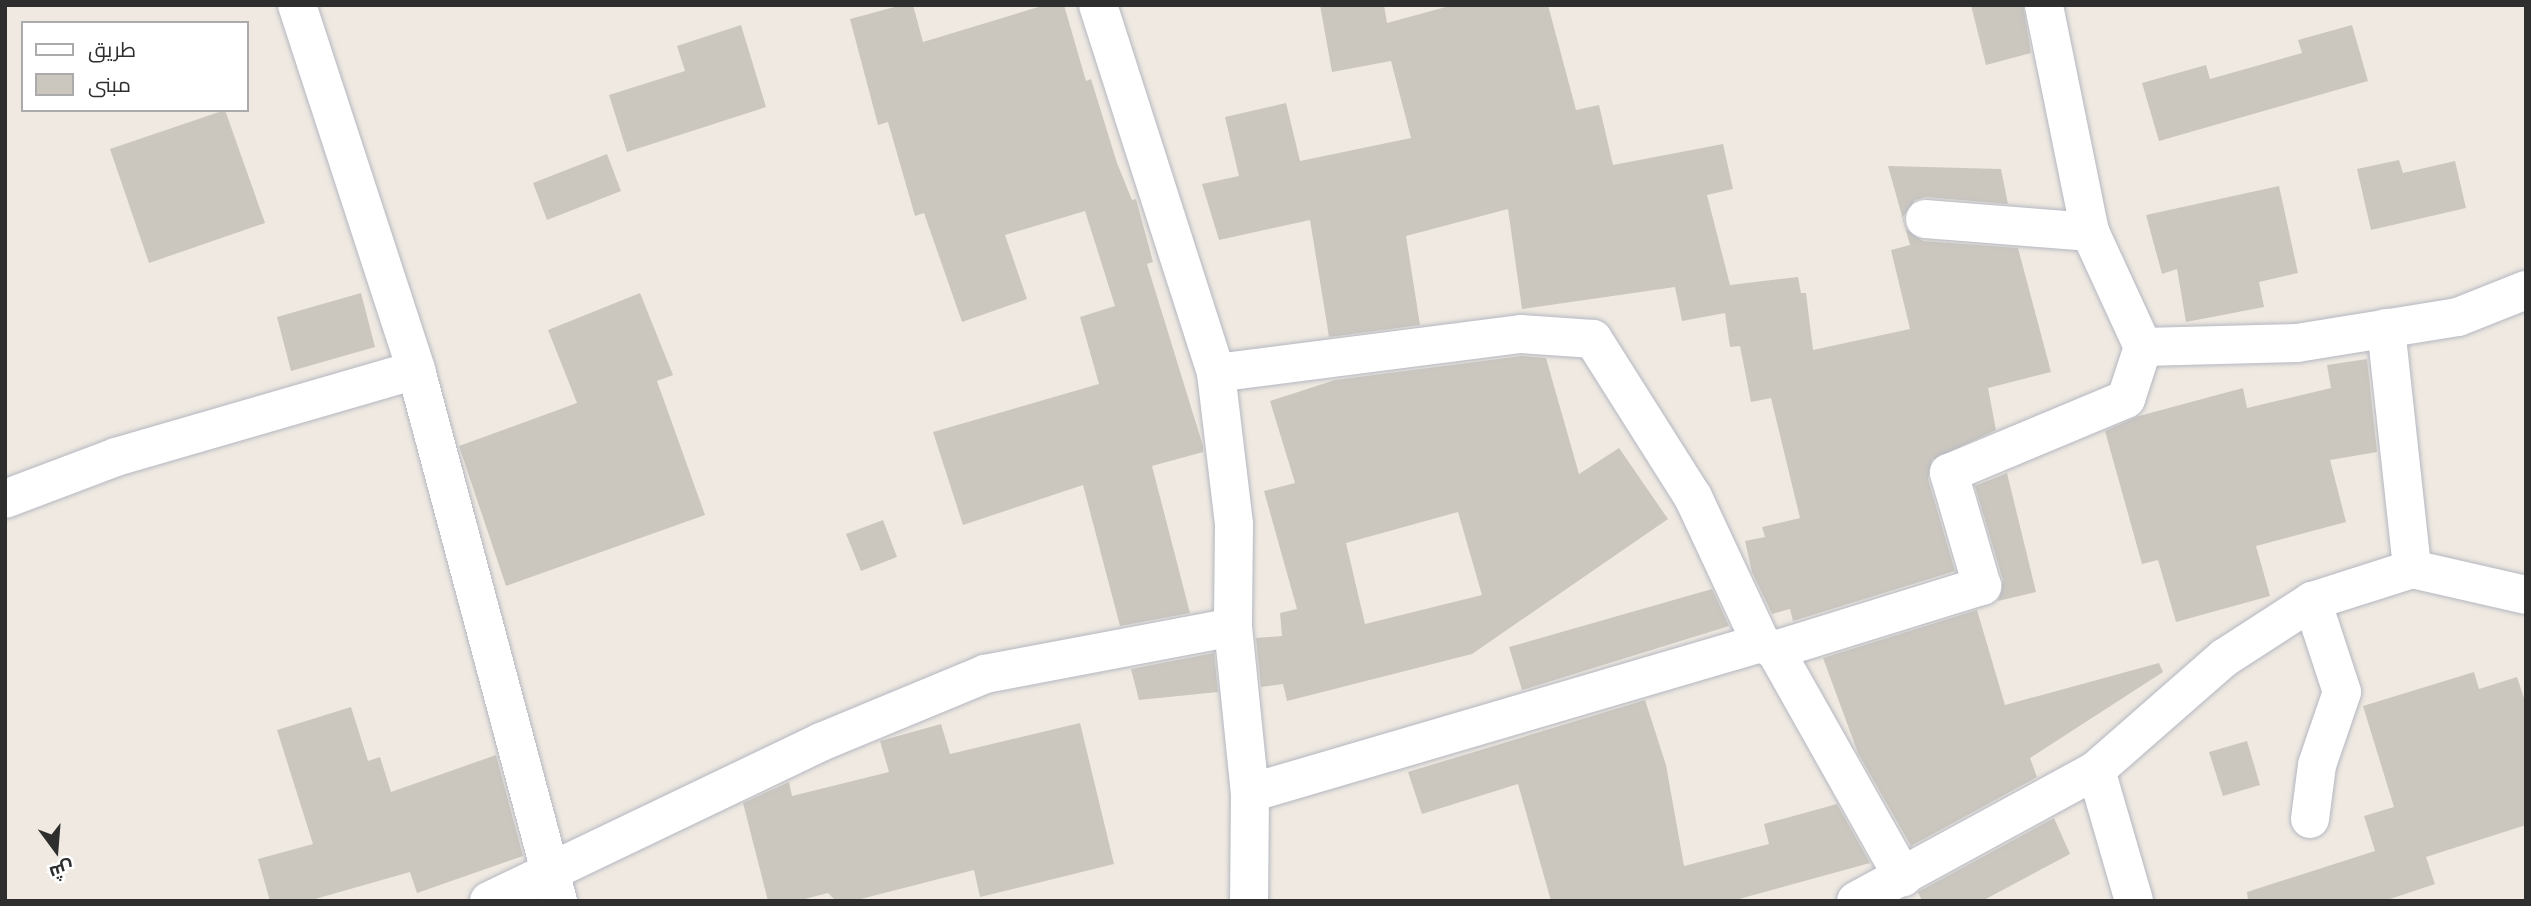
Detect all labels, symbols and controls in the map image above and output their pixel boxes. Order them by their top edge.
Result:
legend [21,21,248,112]
text: طريق [88,38,136,63]
text: مبنى [88,73,131,98]
north arrow [21,815,91,885]
text: ش [47,856,77,884]

